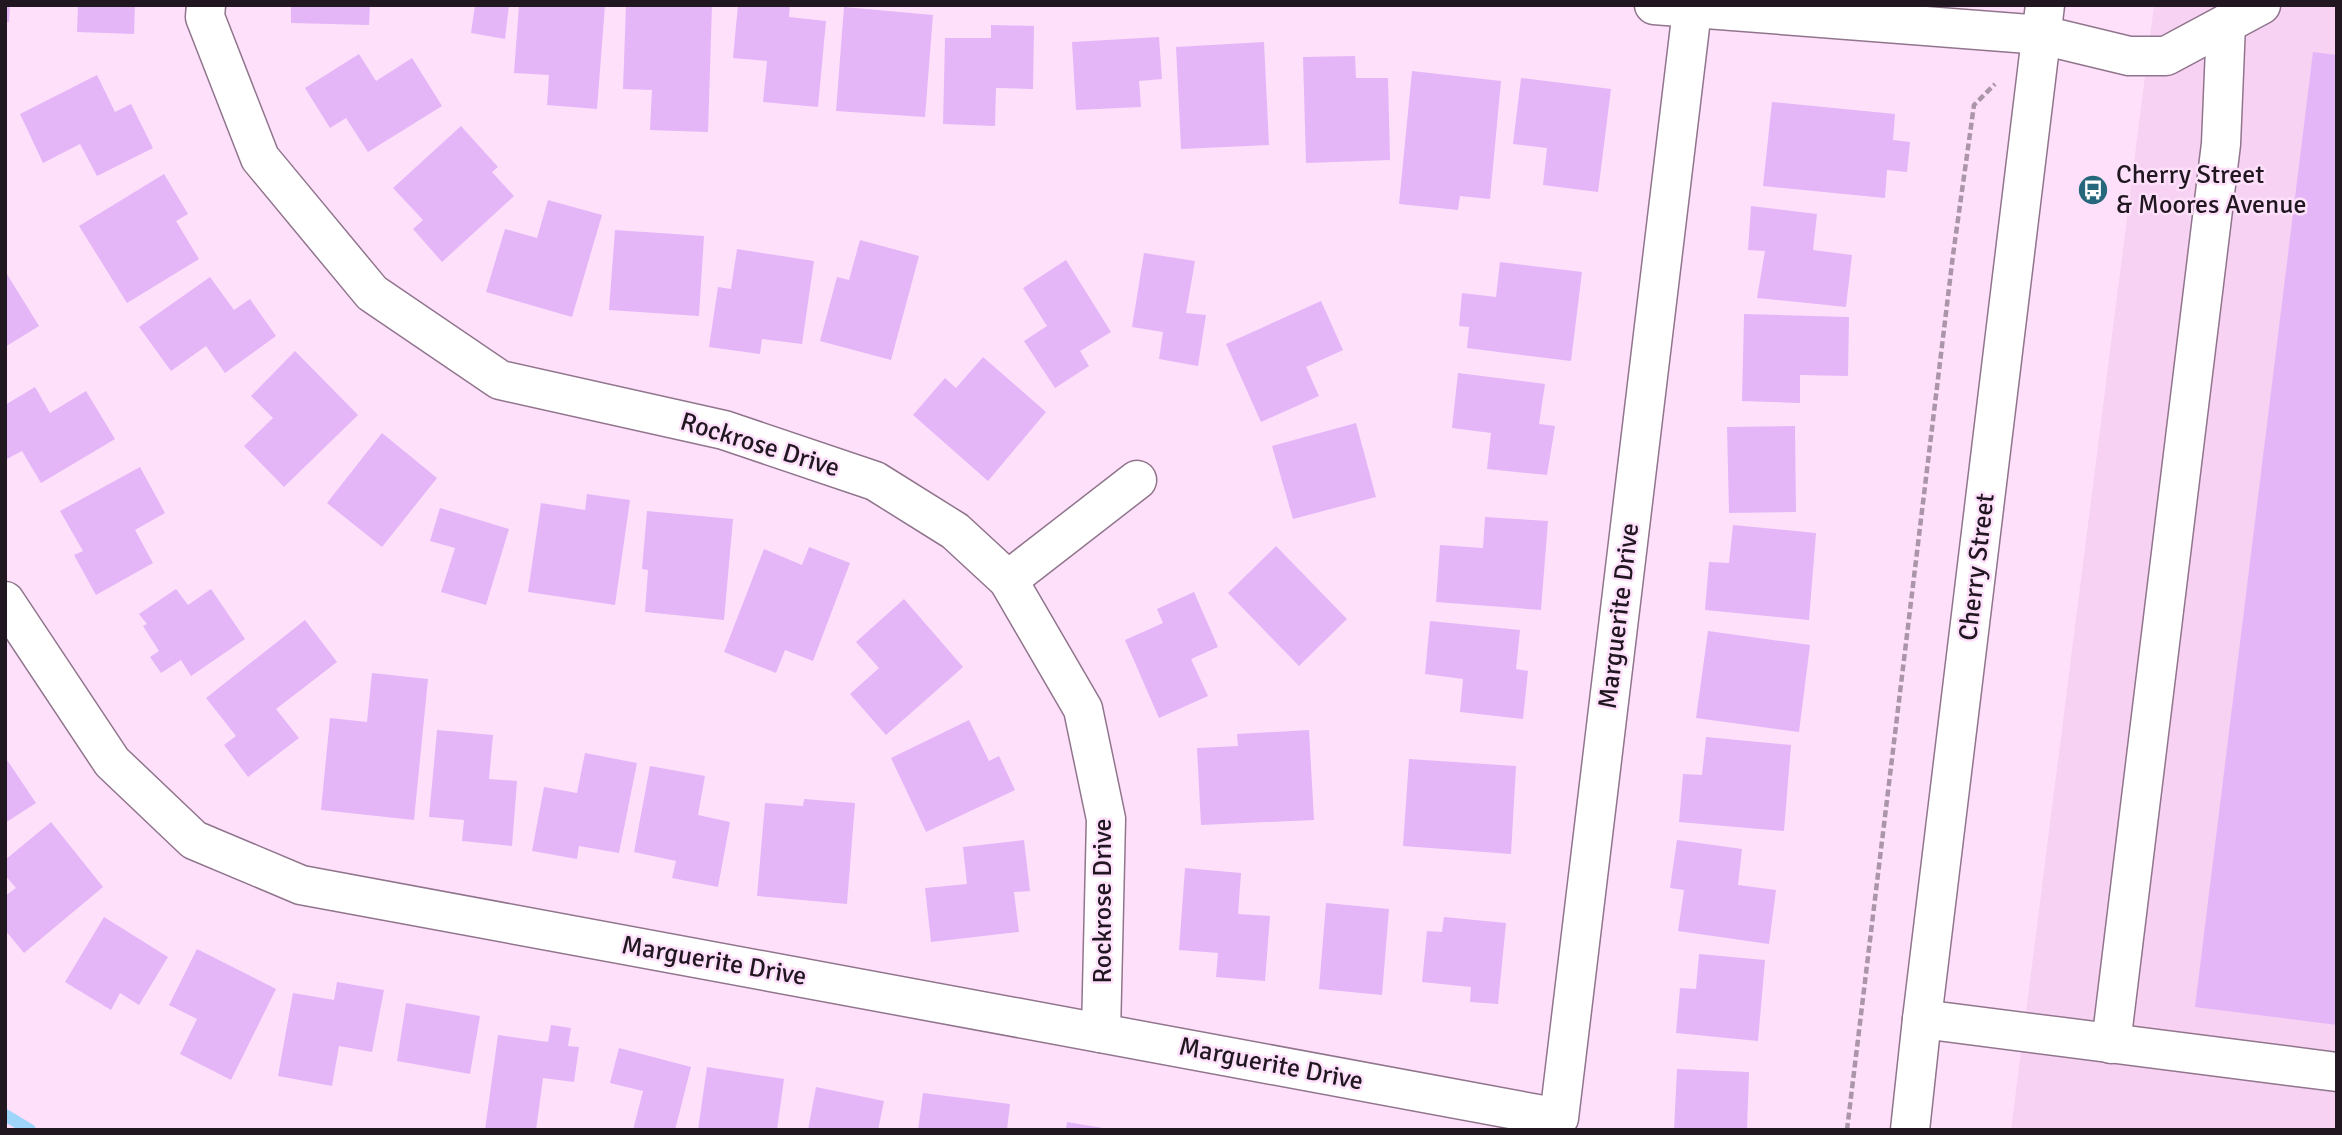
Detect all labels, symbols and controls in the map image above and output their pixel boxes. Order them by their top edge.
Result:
place label: Cherry Street & Moores Avenue [2116,159,2306,221]
bus stop icon: Cherry Street & Moores Avenue [2076,173,2110,207]
street label: Rockrose Drive [676,406,844,484]
street label: Cherry Street [1952,491,2002,643]
street label: Marguerite Drive [1592,521,1646,711]
street label: Rockrose Drive [1087,819,1119,983]
street label: Marguerite Drive [619,929,809,993]
street label: Marguerite Drive [1176,1030,1366,1098]

